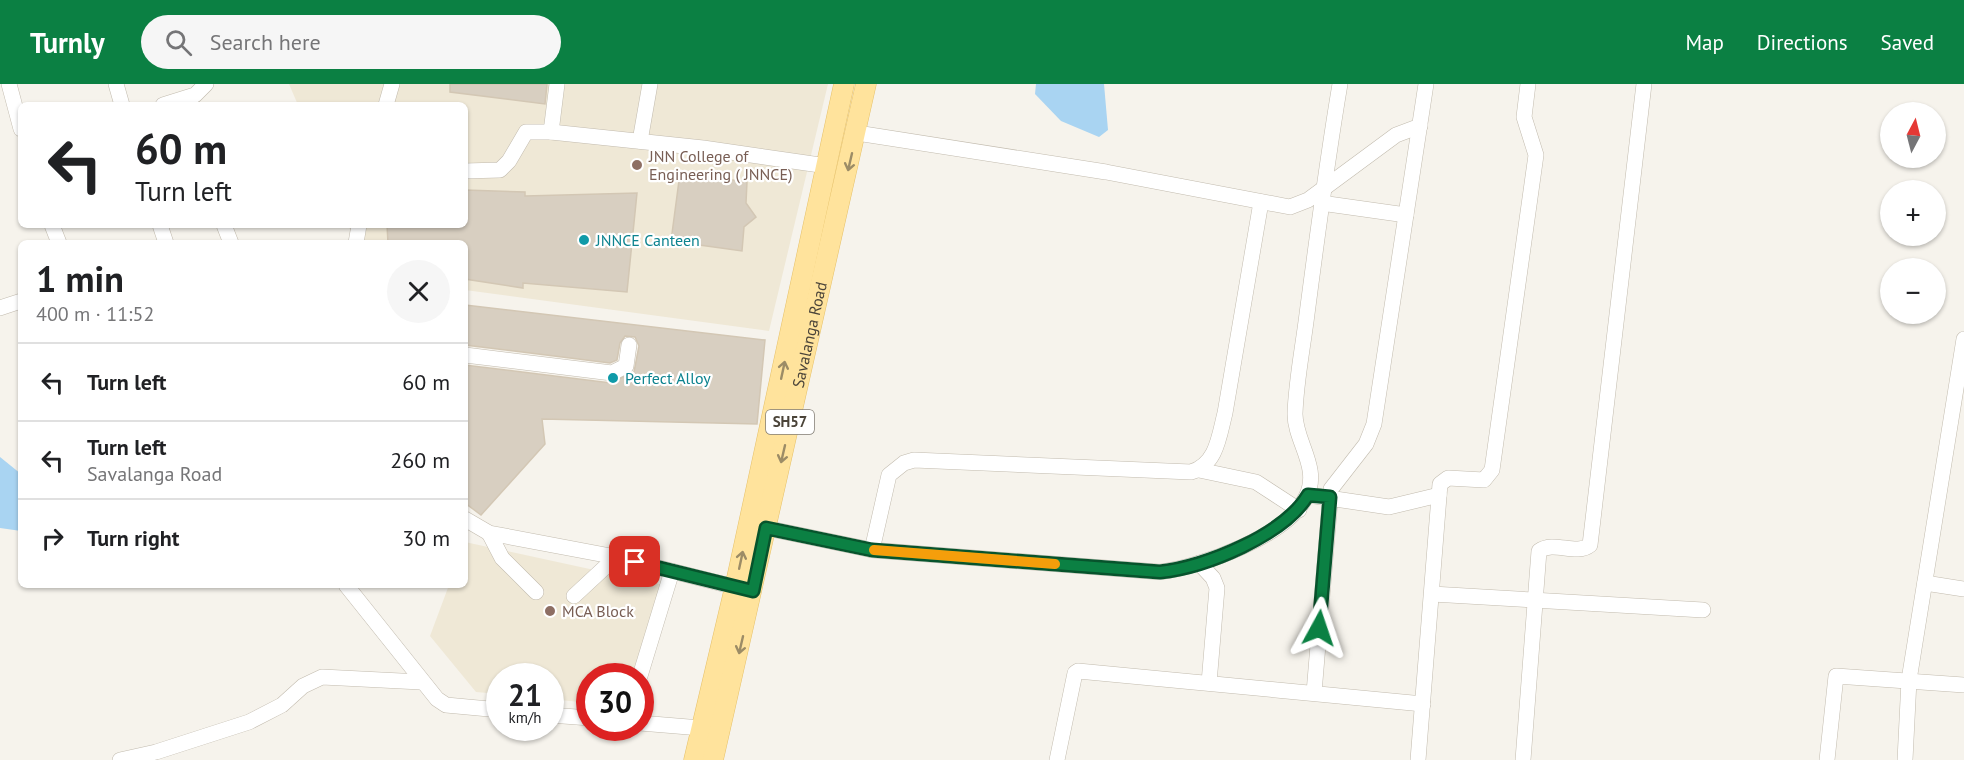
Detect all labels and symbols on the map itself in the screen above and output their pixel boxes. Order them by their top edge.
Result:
north arrow [1880,102,1946,168]
place label: JNN College of Engineering ( JNNCE) [648,146,793,184]
one-way arrow [844,152,856,171]
marker: JNN College of Engineering ( JNNCE) [630,158,644,172]
place label: JNNCE Canteen [595,230,700,250]
marker: JNNCE Canteen [577,233,591,247]
street label: Savalanga Road [788,280,831,390]
one-way arrow [778,360,789,380]
place label: Perfect Alloy [625,368,711,388]
marker: Perfect Alloy [606,371,620,385]
road number: SH57 [766,410,814,434]
one-way arrow [777,444,788,463]
pin [609,536,660,587]
one-way arrow [736,551,747,570]
position arrow [1287,596,1351,660]
place label: MCA Block [562,601,634,621]
marker: MCA Block [543,604,557,618]
one-way arrow [734,635,746,654]
speed limit sign: 30 [576,663,654,741]

